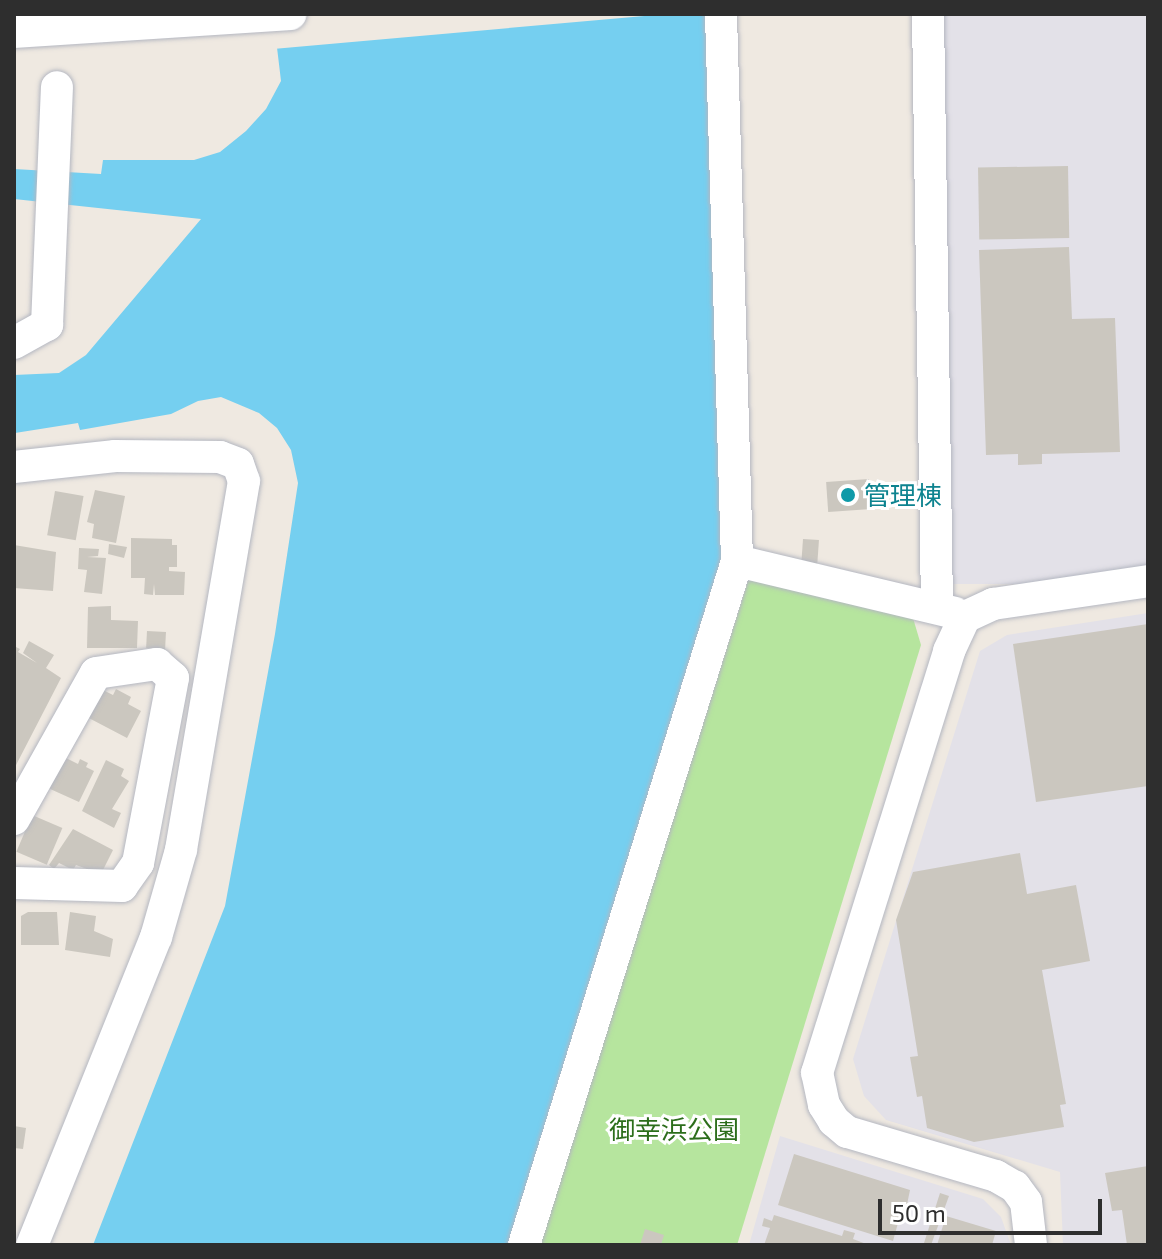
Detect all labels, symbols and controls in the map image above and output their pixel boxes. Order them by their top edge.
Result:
place label: 管理棟 [864,479,942,511]
marker: 管理棟 [839,486,857,504]
park label: 御幸浜公園 [609,1113,739,1145]
scale bar [882,1183,1106,1233]
text: 50 m [892,1198,946,1227]

